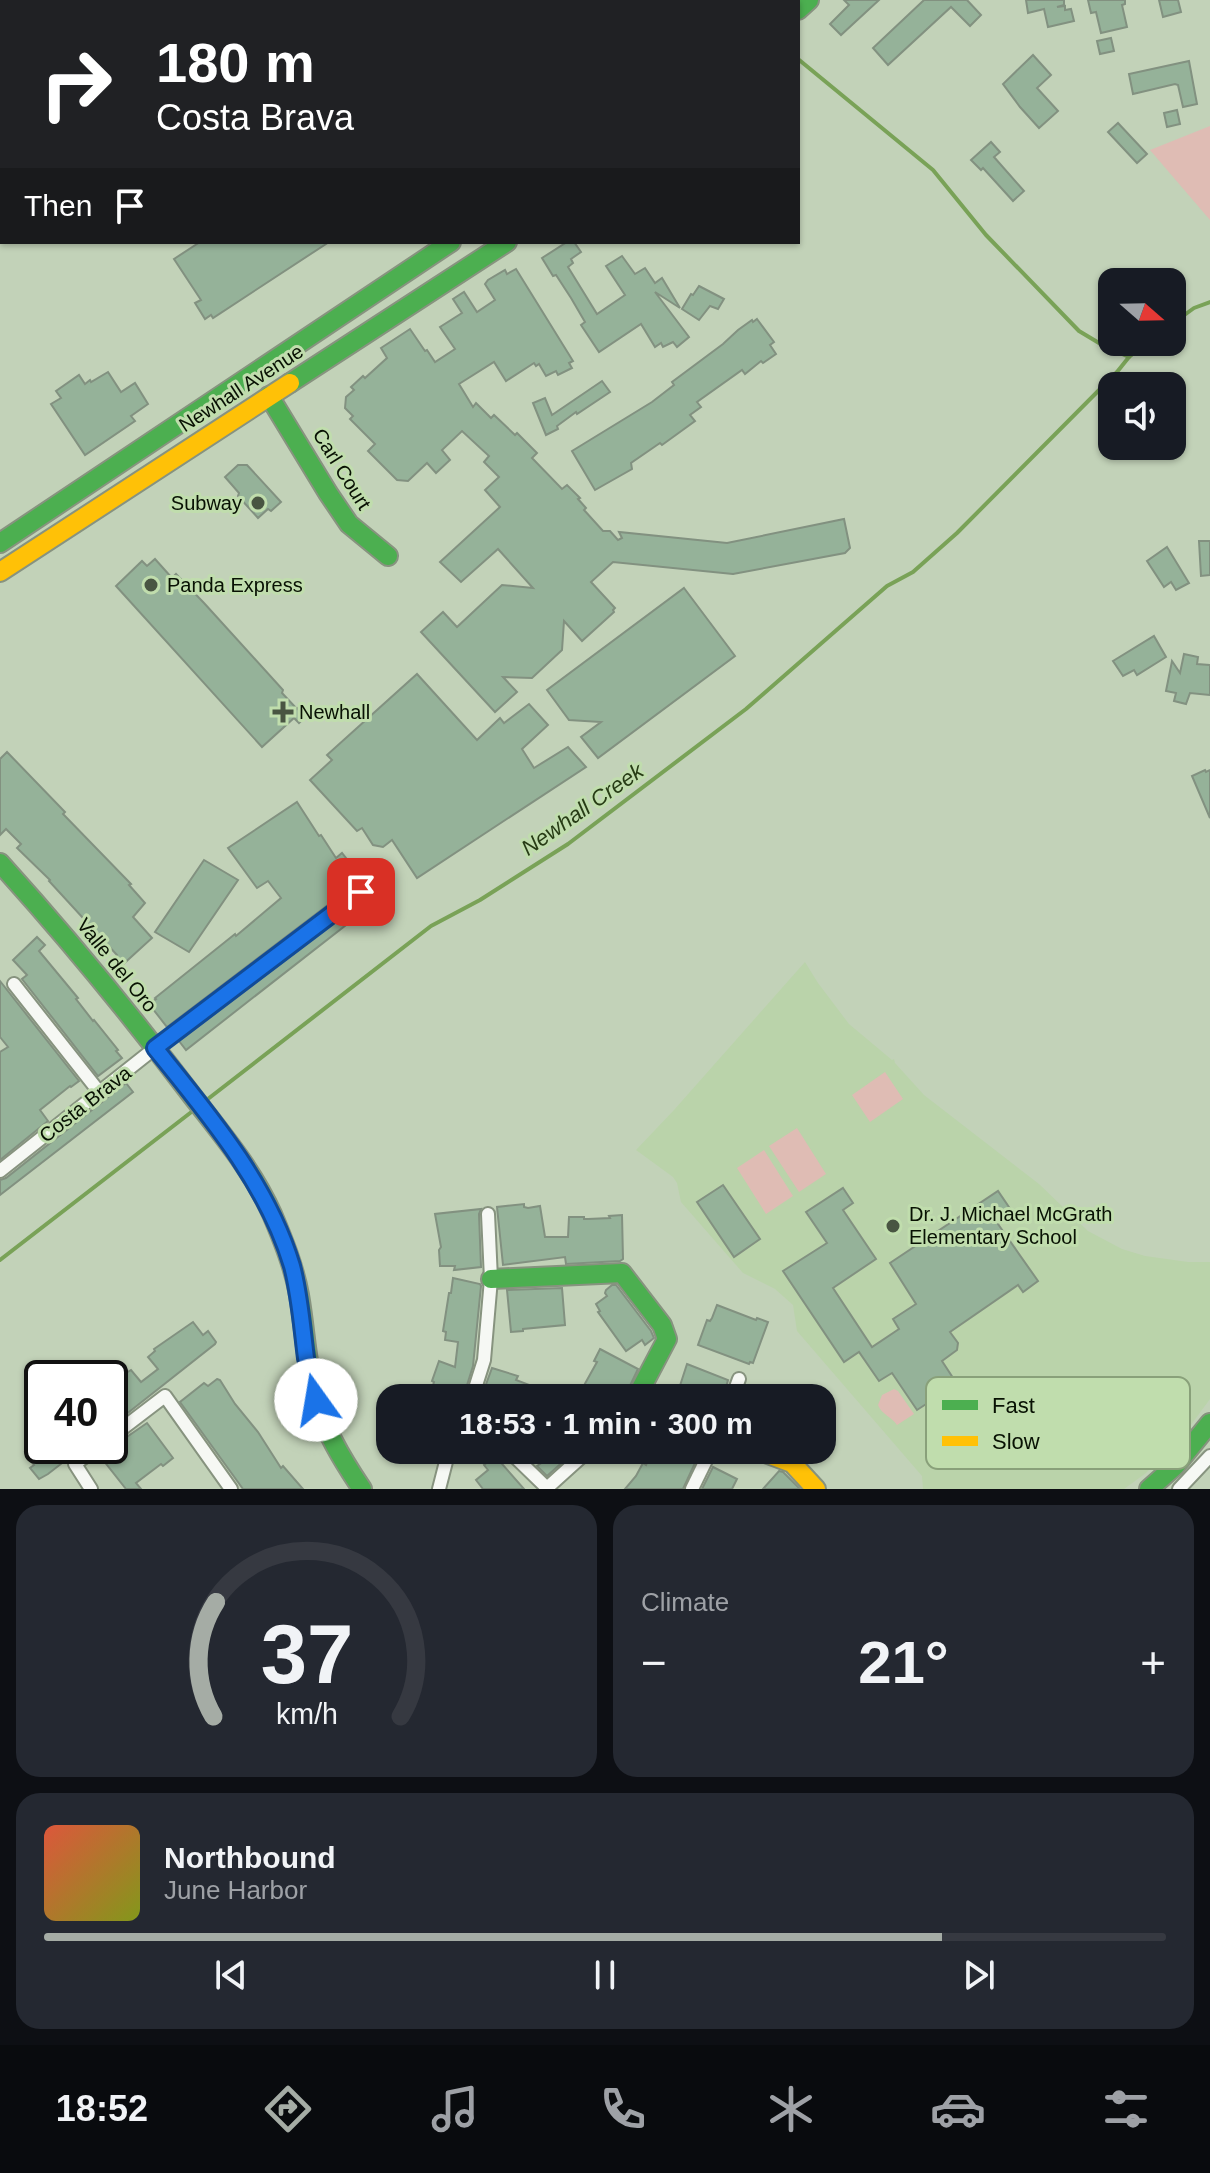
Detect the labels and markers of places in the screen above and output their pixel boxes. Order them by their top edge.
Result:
place label: Subway [171,492,242,514]
marker: Subway [249,494,267,512]
place label: Panda Express [167,574,303,596]
marker: Panda Express [142,576,160,594]
place label: Newhall [299,701,370,723]
marker: Newhall [274,703,292,721]
pin [327,858,395,926]
place label: Dr. J. Michael McGrath Elementary School [909,1203,1112,1248]
marker: Dr. J. Michael McGrath Elementary School [884,1217,902,1235]

